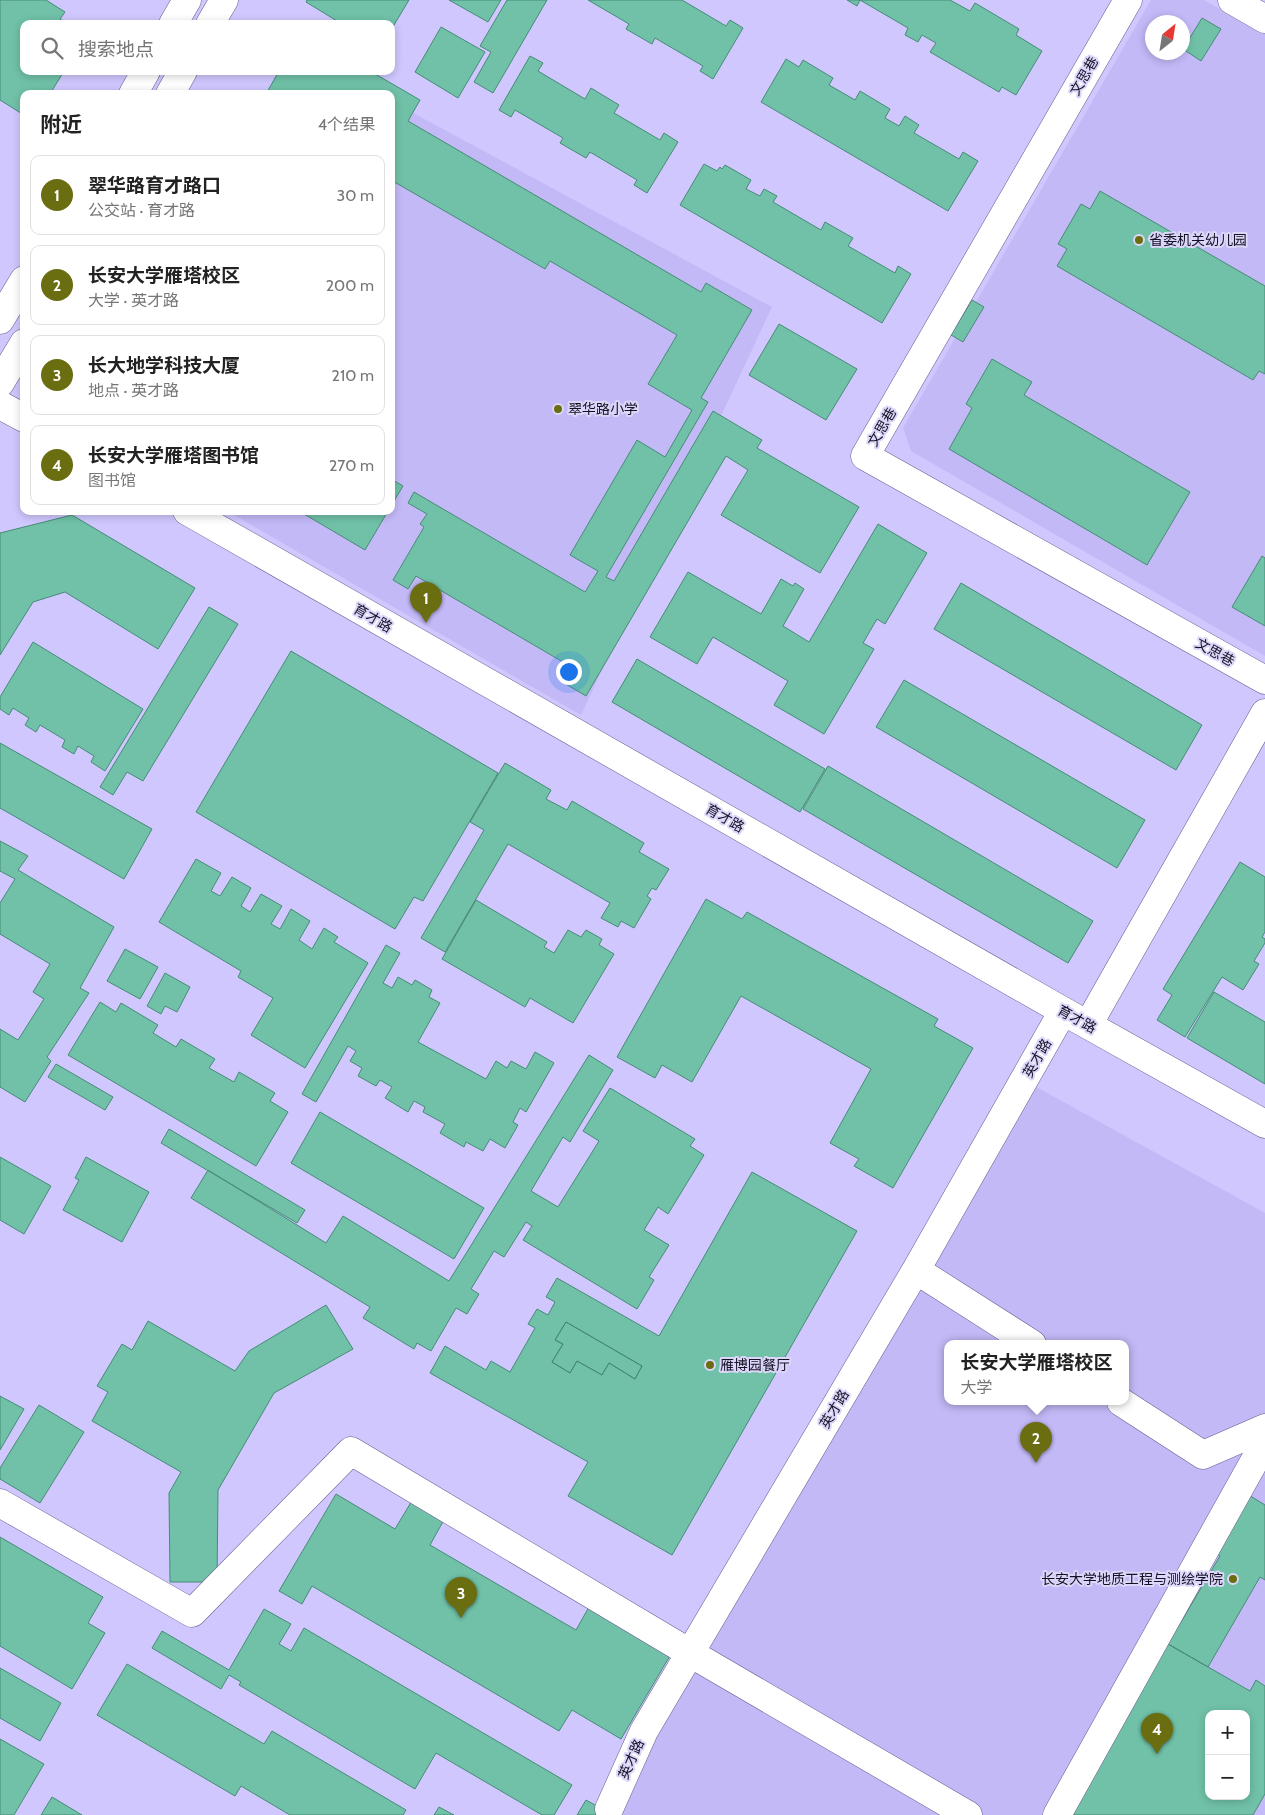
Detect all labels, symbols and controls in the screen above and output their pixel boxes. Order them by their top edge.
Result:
north arrow [1145,15,1190,60]
search box [20,20,395,75]
icon: search [38,34,66,62]
text: 搜索地点 [78,38,154,61]
street label: 文思巷 [1066,53,1102,99]
text: 附近 [40,112,82,137]
text: 4个结果 [318,115,375,134]
text: 翠华路育才路口 [88,174,221,197]
text: 1 [54,186,60,205]
text: 30 m [337,186,374,205]
text: 公交站 · 育才路 [88,201,195,220]
place label: 省委机关幼儿园 [1149,231,1247,249]
marker: 省委机关幼儿园 [1133,234,1145,246]
text: 长安大学雁塔校区 [88,264,240,287]
text: 2 [53,276,61,295]
text: 200 m [326,276,374,295]
text: 大学 · 英才路 [88,291,179,310]
text: 长大地学科技大厦 [88,354,240,377]
text: 3 [53,366,61,385]
text: 210 m [332,366,374,385]
text: 地点 · 英才路 [88,381,179,400]
place label: 翠华路小学 [568,400,638,418]
marker: 翠华路小学 [552,403,564,415]
street label: 文思巷 [864,404,900,450]
text: 长安大学雁塔图书馆 [88,444,259,467]
text: 4 [52,456,62,475]
text: 270 m [329,456,374,475]
text: 图书馆 [88,471,136,490]
pin: 1 [410,582,442,623]
street label: 育才路 [350,600,396,636]
street label: 文思巷 [1192,634,1238,670]
your location [556,659,582,685]
street label: 育才路 [702,800,748,836]
street label: 育才路 [1054,1001,1100,1037]
street label: 英才路 [1019,1035,1055,1081]
popup [944,1340,1129,1405]
text: 长安大学雁塔校区 [960,1351,1113,1374]
place label: 雁博园餐厅 [720,1356,790,1374]
marker: 雁博园餐厅 [704,1359,716,1371]
text: 大学 [960,1378,993,1397]
street label: 英才路 [815,1386,853,1432]
pin: 2 [1020,1422,1052,1463]
place label: 长安大学地质工程与测绘学院 [1041,1570,1223,1588]
marker: 长安大学地质工程与测绘学院 [1227,1573,1239,1585]
pin: 3 [445,1577,477,1618]
map controls [1205,1710,1250,1800]
button: + [1205,1710,1250,1755]
pin: 4 [1141,1713,1173,1754]
street label: 英才路 [614,1736,648,1782]
button: − [1205,1755,1250,1800]

